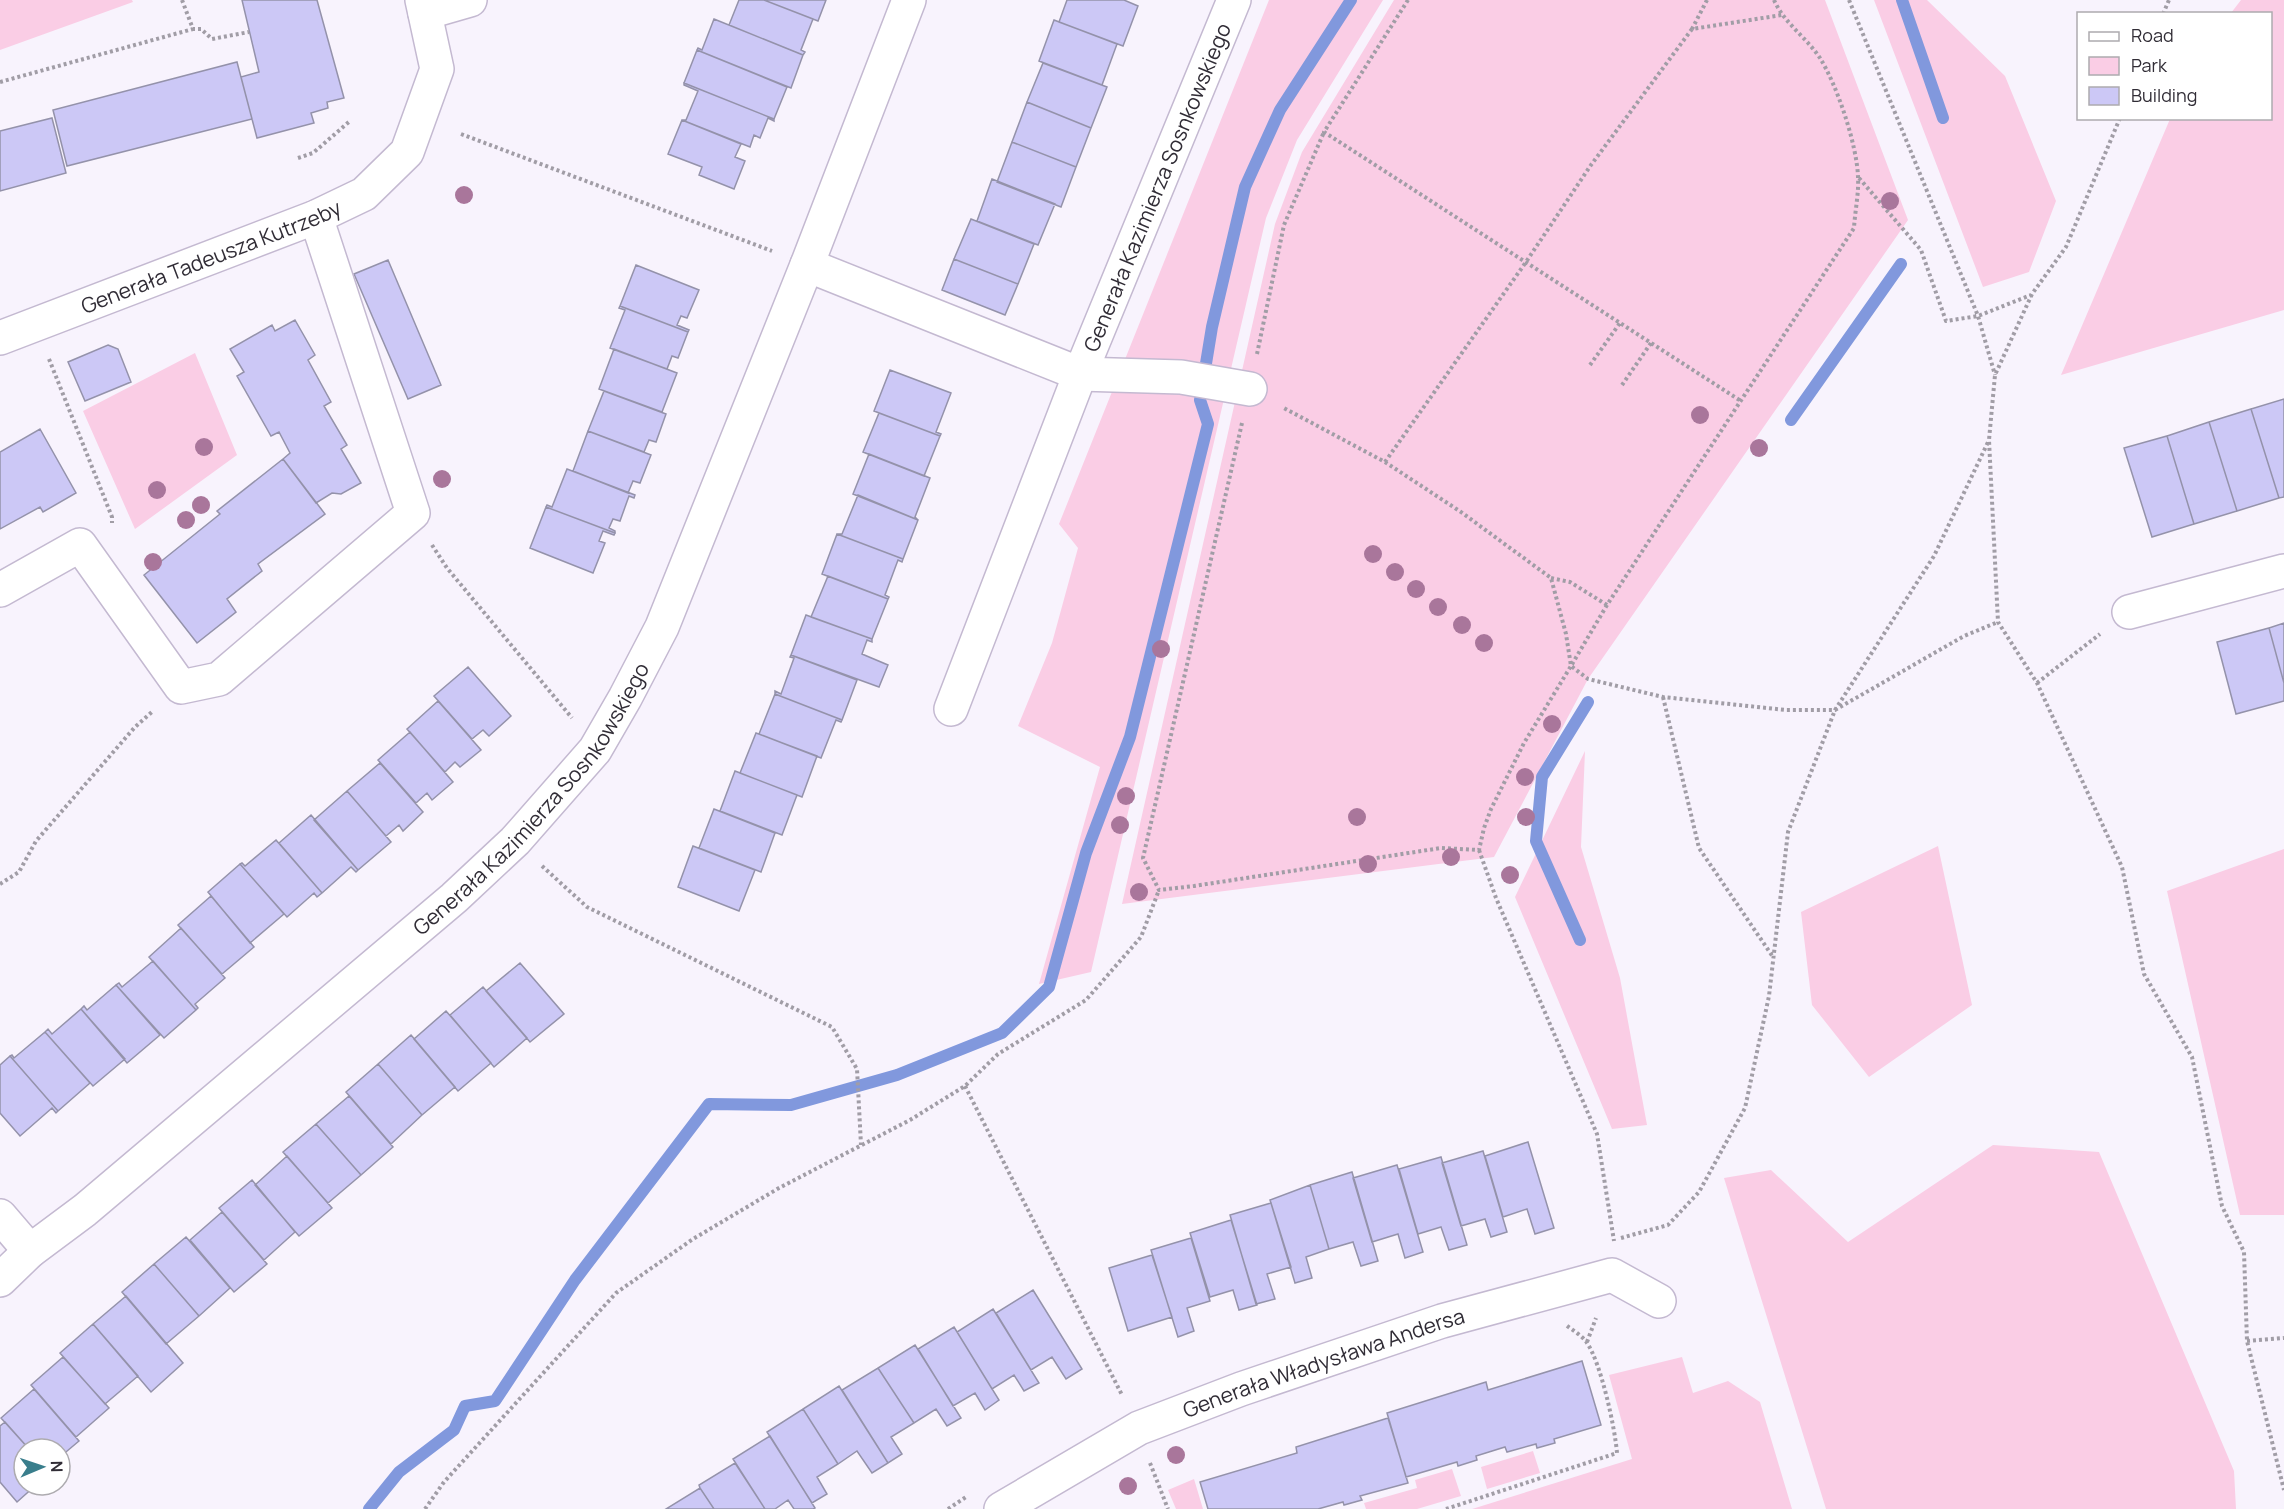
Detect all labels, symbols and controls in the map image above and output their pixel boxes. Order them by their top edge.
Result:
legend [2077,12,2272,120]
street label: Generała Kazimierza Sosnkowskiego [1077,19,1237,356]
text: Road [2131,23,2174,47]
text: Park [2131,53,2168,77]
text: Building [2131,83,2197,107]
street label: Generała Tadeusza Kutrzeby [77,193,345,320]
street label: Generała Kazimierza Sosnkowskiego [407,658,655,941]
street label: Generała Władysława Andersa [1179,1302,1468,1424]
north arrow [12,1437,72,1497]
text: N [46,1460,68,1473]

